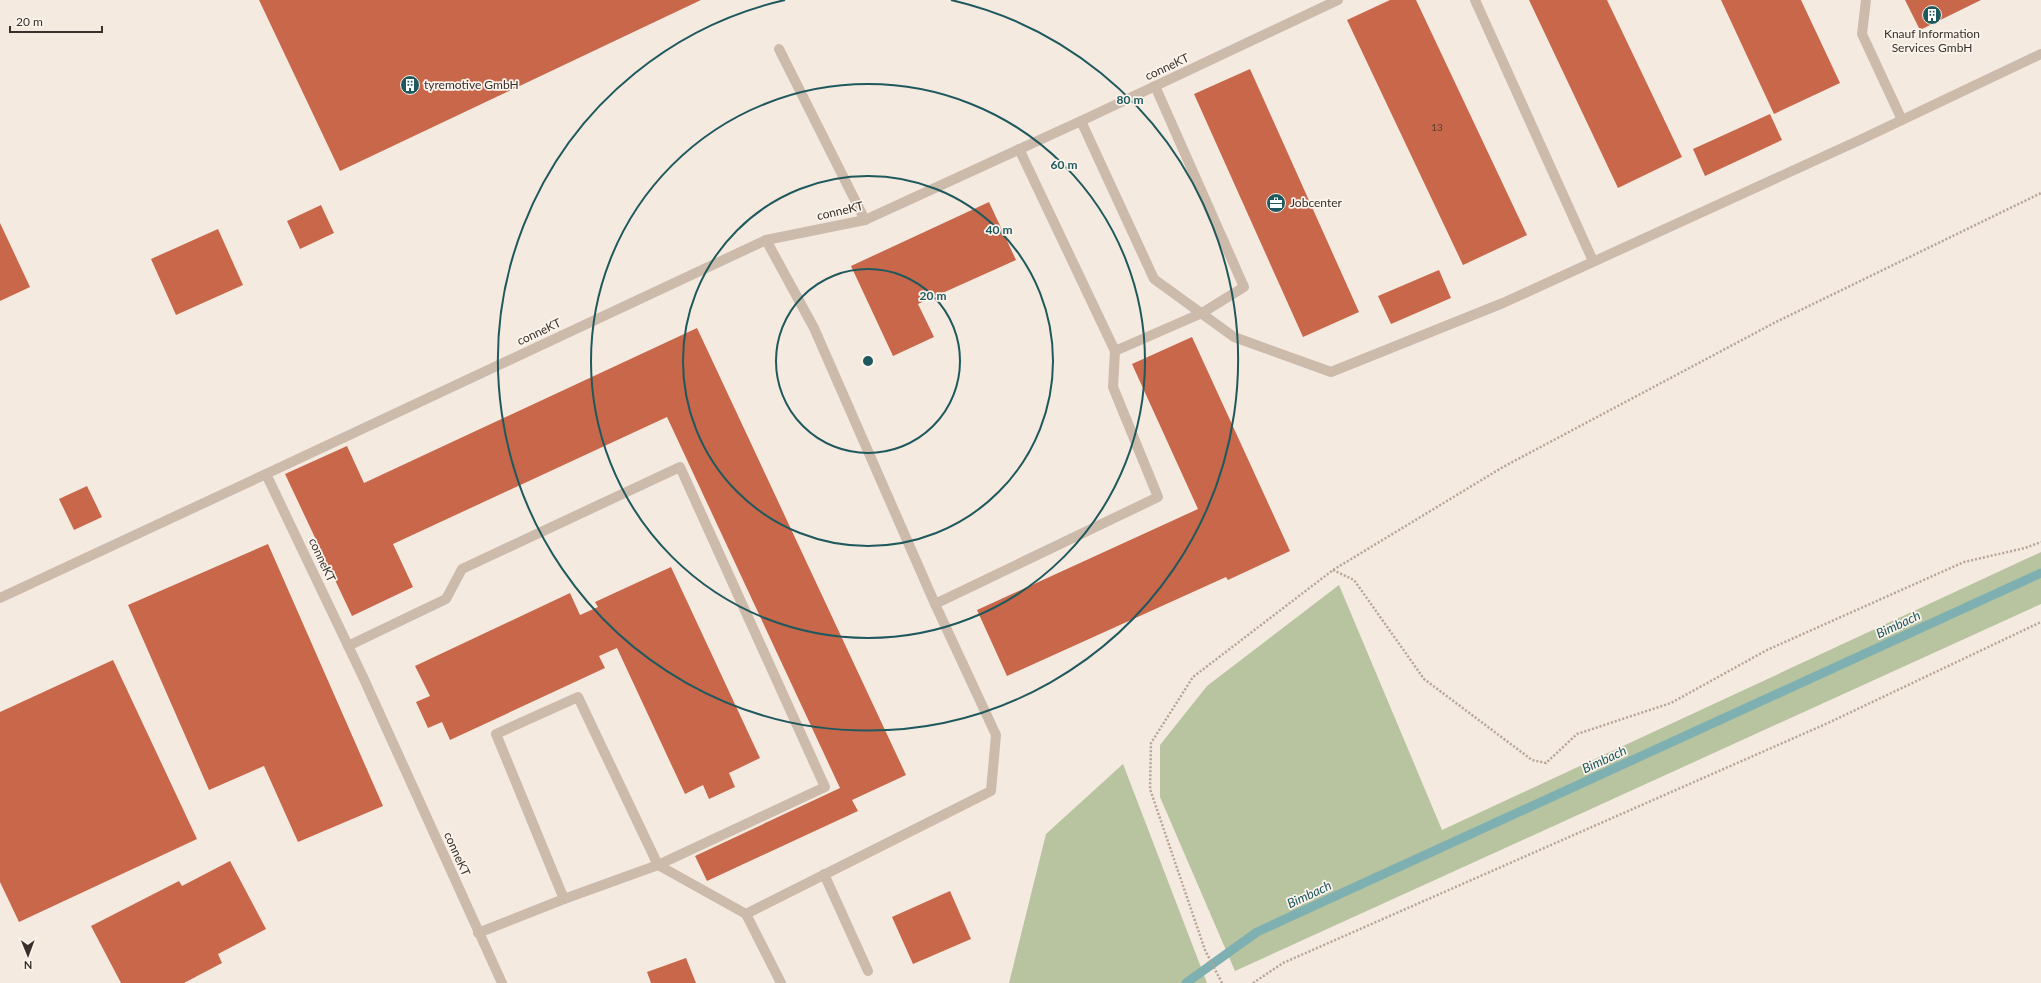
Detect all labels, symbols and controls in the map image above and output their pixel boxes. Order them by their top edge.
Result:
building icon: Knauf Information Services GmbH [1921,4,1943,26]
scale bar [10,8,102,34]
text: 20 m [16,14,43,29]
place label: Knauf Information Services GmbH [1884,26,1980,55]
street label: conneKT [1142,50,1191,83]
building icon: tyremotive GmbH [399,74,421,96]
place label: tyremotive GmbH [424,77,519,92]
text: 80 m [1117,92,1143,107]
house number: 13 [1431,121,1443,133]
text: 60 m [1051,157,1077,172]
office icon: Jobcenter [1265,192,1287,214]
place label: Jobcenter [1290,195,1343,210]
street label: conneKT [815,198,864,223]
text: 40 m [986,222,1012,237]
text: 20 m [920,288,946,303]
street label: conneKT [514,315,563,348]
centre of rings [861,354,875,368]
street label: conneKT [306,535,339,584]
water label: Bimbach [1873,607,1923,641]
water label: Bimbach [1579,742,1629,776]
street label: conneKT [441,829,474,878]
water label: Bimbach [1284,877,1334,911]
north arrow [8,935,48,975]
text: N [24,959,33,972]

